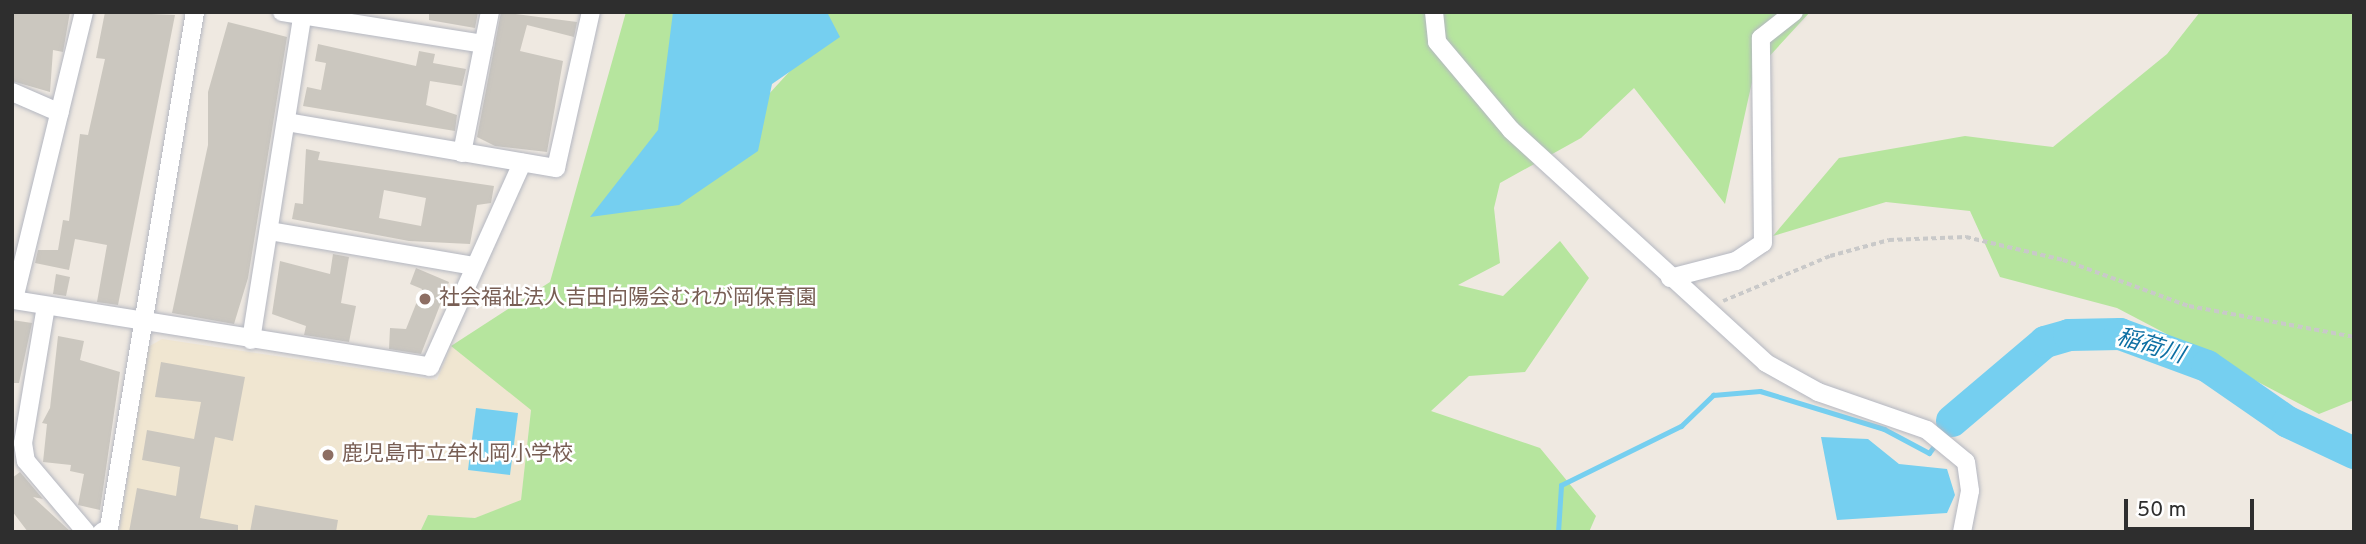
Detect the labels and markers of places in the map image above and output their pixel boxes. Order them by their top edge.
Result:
place label: 社会福祉法人吉田向陽会むれが岡保育園 [439,286,817,312]
marker: 社会福祉法人吉田向陽会むれが岡保育園 [417,291,433,307]
place label: 鹿児島市立牟礼岡小学校 [342,442,573,468]
marker: 鹿児島市立牟礼岡小学校 [320,447,336,463]

